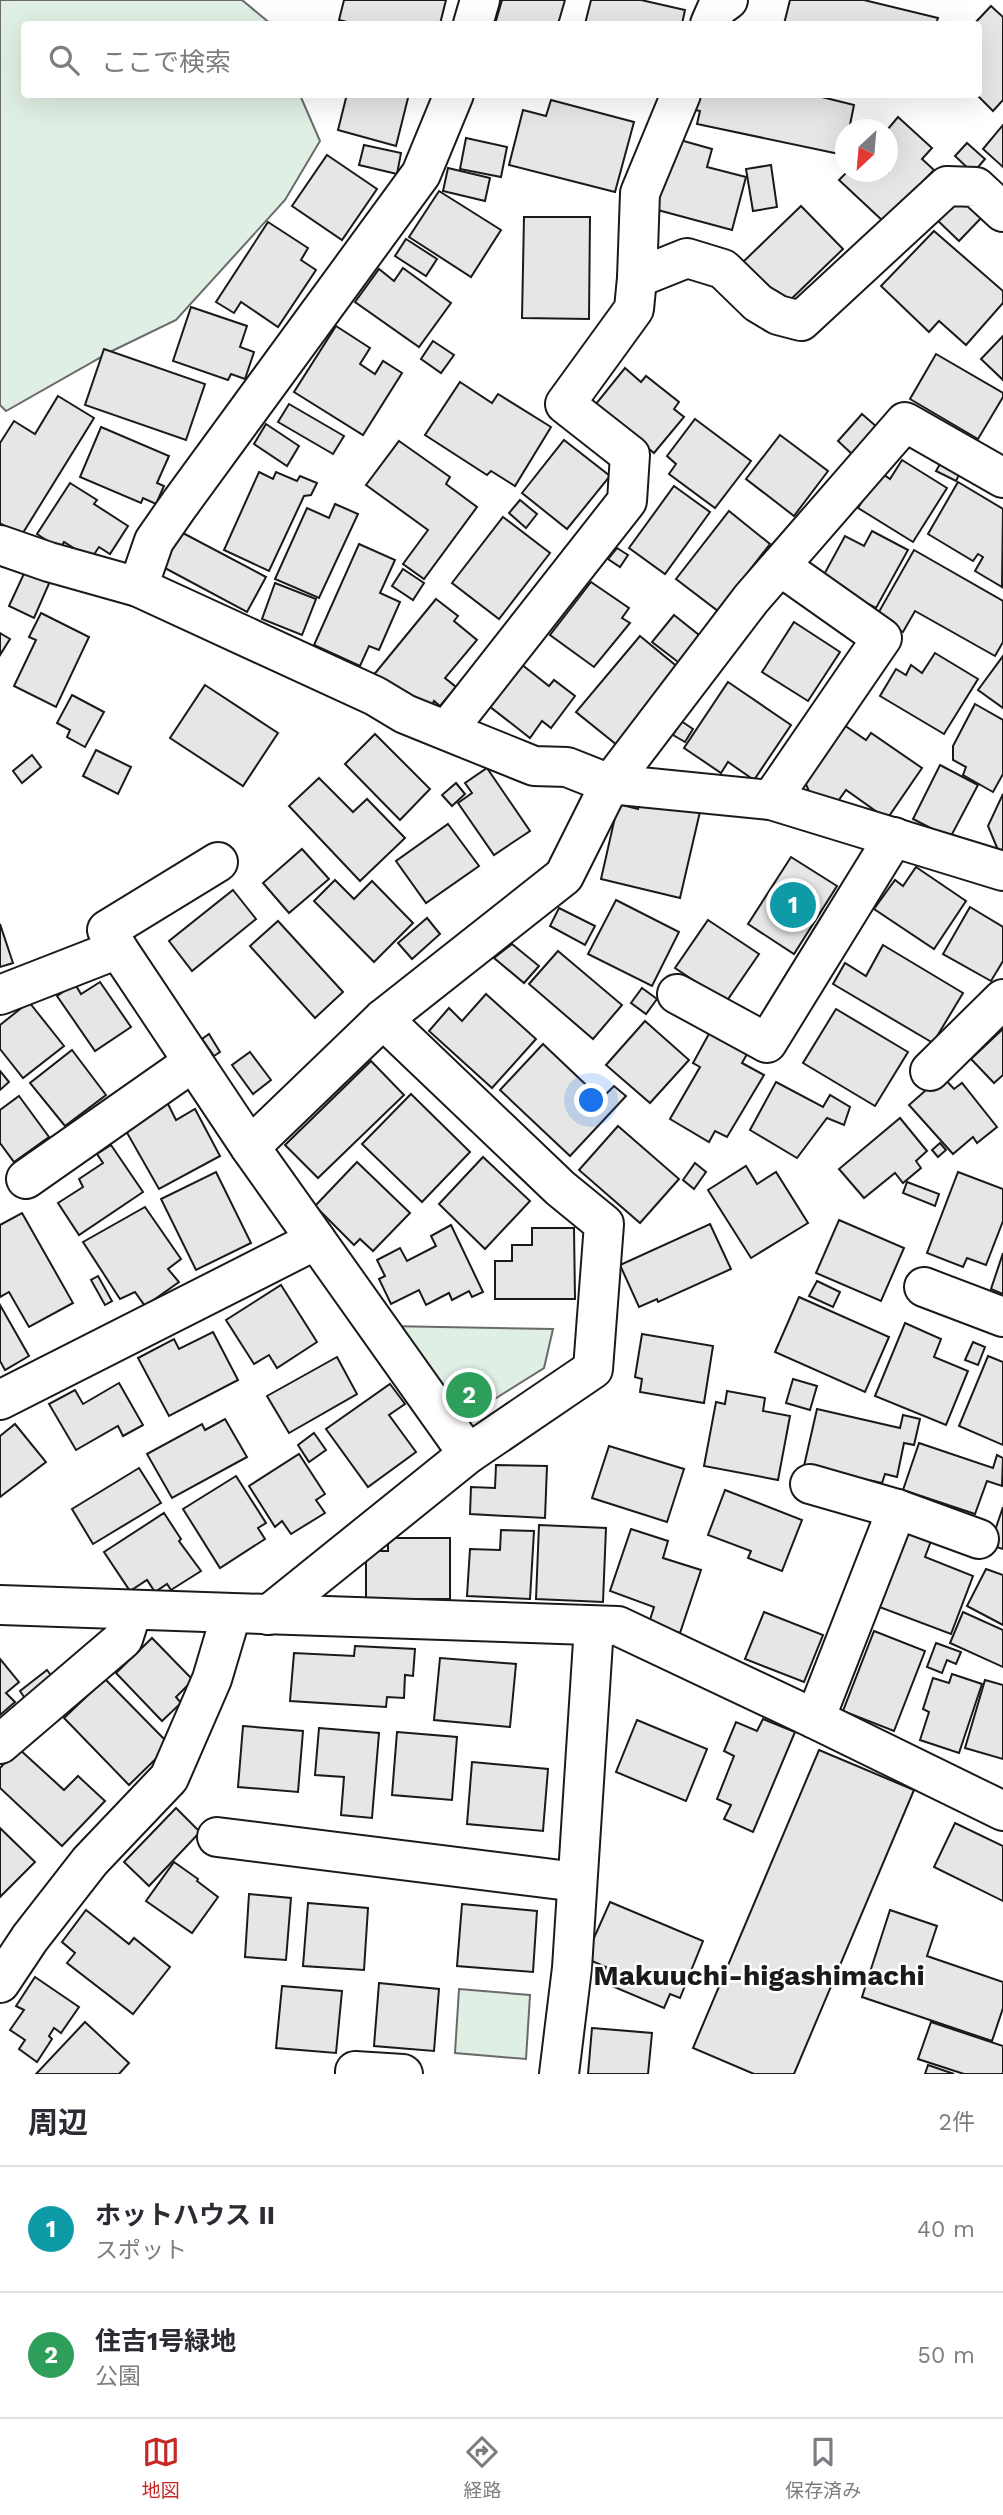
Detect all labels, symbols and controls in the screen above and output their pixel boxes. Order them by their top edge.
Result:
search box [21,21,982,98]
icon: search [45,41,83,79]
text: ここで検索 [101,47,231,77]
north arrow [835,119,898,182]
pin: 1 [770,879,816,931]
your location [574,1083,608,1117]
pin: 2 [446,1369,492,1421]
district label: Makuuchi-higashimachi [593,1959,925,1992]
text: 周辺 [28,2105,88,2140]
text: 2件 [939,2109,975,2136]
text: ホットハウス II [95,2200,275,2230]
text: 1 [46,2216,56,2243]
text: 40 m [917,2216,975,2243]
text: スポット [95,2237,187,2264]
text: 住吉1号緑地 [95,2326,236,2356]
text: 2 [44,2342,58,2369]
text: 50 m [918,2342,975,2369]
text: 公園 [95,2363,141,2390]
tab: 地図 [142,2433,180,2502]
tab: 経路 [463,2433,501,2502]
tab: 保存済み [785,2433,861,2502]

